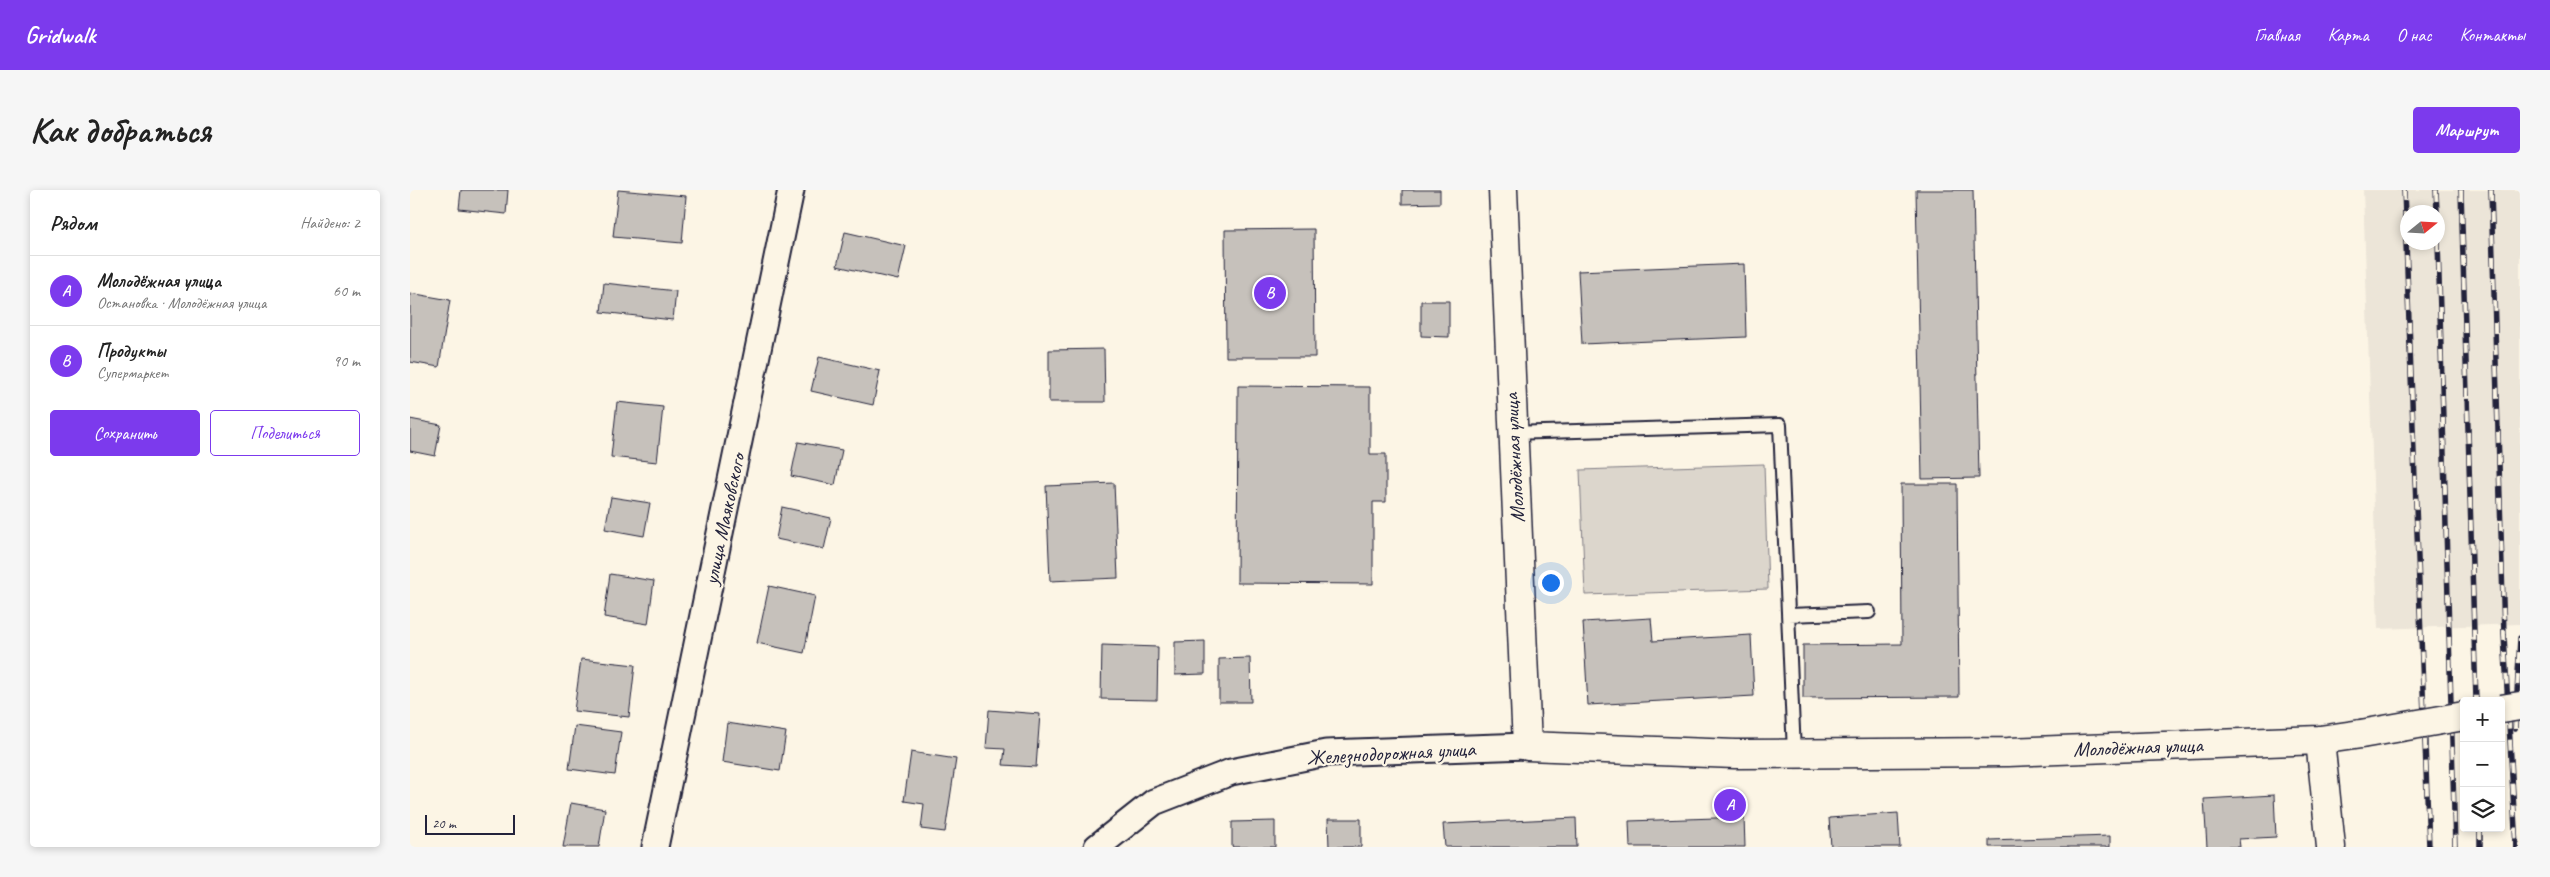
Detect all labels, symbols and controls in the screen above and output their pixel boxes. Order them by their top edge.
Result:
text: Gridwalk [25,20,95,50]
text: Главная [2255,24,2300,46]
text: Карта [2328,24,2369,46]
text: О нас [2397,24,2432,46]
text: Контакты [2460,24,2525,46]
button: Маршрут [2413,107,2520,153]
text: Как добраться [30,108,211,153]
north arrow [2400,205,2445,250]
text: Рядом [50,210,97,236]
text: Найдено: 2 [300,213,360,233]
text: Молодёжная улица [97,269,221,293]
pin: B [1254,274,1286,312]
text: A [62,281,70,301]
text: 60 m [333,281,360,301]
text: Остановка · Молодёжная улица [97,293,266,313]
text: Продукты [97,339,166,363]
text: B [62,351,70,371]
text: 90 m [333,351,360,371]
text: Супермаркет [97,363,168,383]
street label: Молодёжная улица [1498,391,1530,523]
button: Сохранить [50,410,200,456]
button: Поделиться [210,410,360,456]
street label: улица Маяковского [697,449,751,589]
your location [1538,570,1564,596]
map controls [2460,697,2505,832]
button: + [2460,697,2505,742]
street label: Молодёжная улица [2073,732,2205,762]
street label: Железнодорожная улица [1306,736,1478,770]
button: − [2460,742,2505,787]
pin: A [1714,786,1746,824]
button: layers [2460,787,2505,832]
scale bar [425,812,515,835]
text: 20 m [432,815,456,832]

